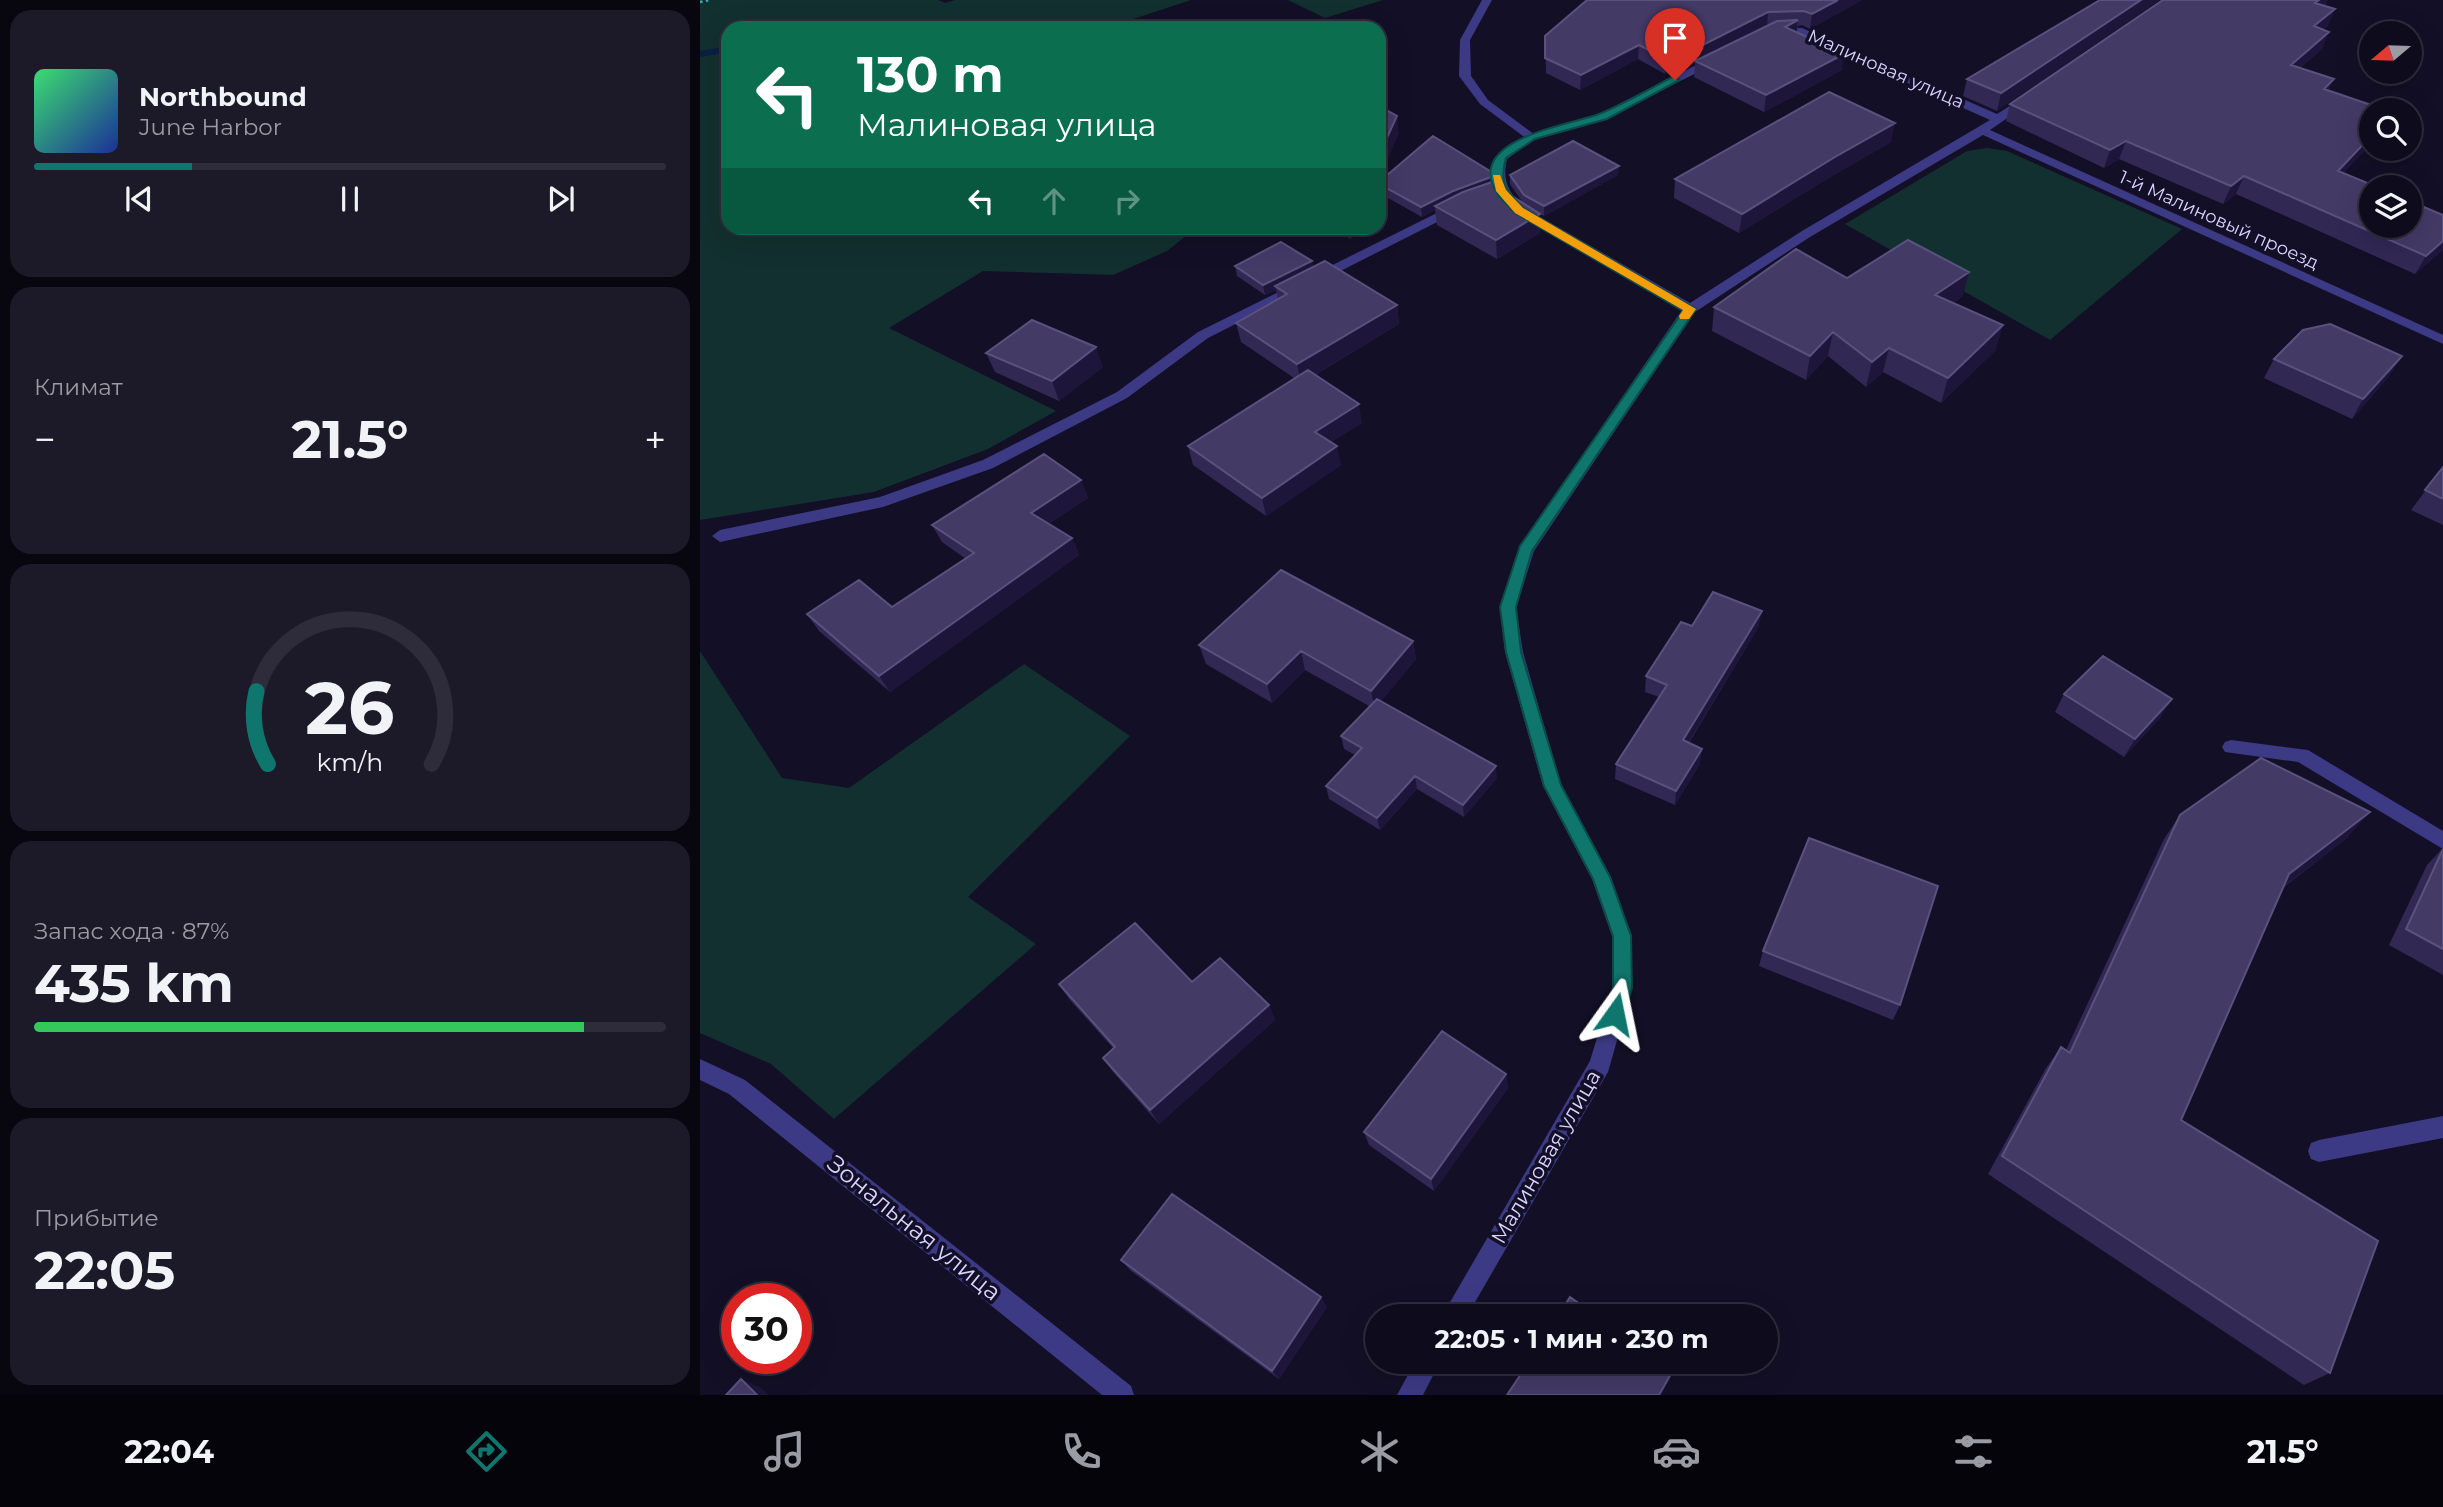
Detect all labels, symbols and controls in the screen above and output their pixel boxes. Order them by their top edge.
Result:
pin [1645,8,1705,80]
icon: arrive [1656,19,1694,57]
north arrow [2359,21,2422,84]
map controls [2359,21,2422,238]
street label: Малиновая улица [1805,25,1967,113]
text: 130 m [857,45,1004,104]
icon: left [742,49,833,140]
text: Northbound [139,81,307,113]
button: search [2359,98,2422,161]
text: Малиновая улица [857,105,1156,144]
text: June Harbor [139,113,282,141]
street label: 1-й Малиновый проезд [2116,166,2322,274]
button: layers [2359,175,2422,238]
icon: previous [120,180,158,218]
icon: pause [331,180,369,218]
icon: next [542,180,580,218]
icon: left [962,182,1000,220]
icon: ahead [1035,182,1073,220]
icon: right [1108,182,1146,220]
text: Климат [34,373,123,401]
text: 21.5° [291,408,409,471]
text: − [34,416,56,463]
text: + [644,416,666,463]
text: 26 [305,664,395,752]
text: km/h [317,746,383,776]
text: Запас хода · 87% [34,917,229,945]
text: 435 km [34,952,234,1015]
position arrow [1578,977,1652,1051]
street label: Малиновая улица [1486,1065,1606,1248]
street label: Зональная улица [822,1149,1007,1307]
text: Прибытие [34,1204,159,1232]
text: 22:05 [34,1239,175,1302]
speed limit sign: 30 [721,1283,812,1374]
text: 22:05 · 1 мин · 230 m [1434,1323,1709,1355]
icon: directions [462,1427,511,1476]
icon: music [760,1427,809,1476]
icon: phone [1057,1427,1106,1476]
icon: climate [1355,1427,1404,1476]
icon: car [1652,1427,1701,1476]
icon: filters [1949,1427,1998,1476]
text: 22:04 [124,1432,214,1471]
text: 21.5° [2247,1432,2319,1471]

